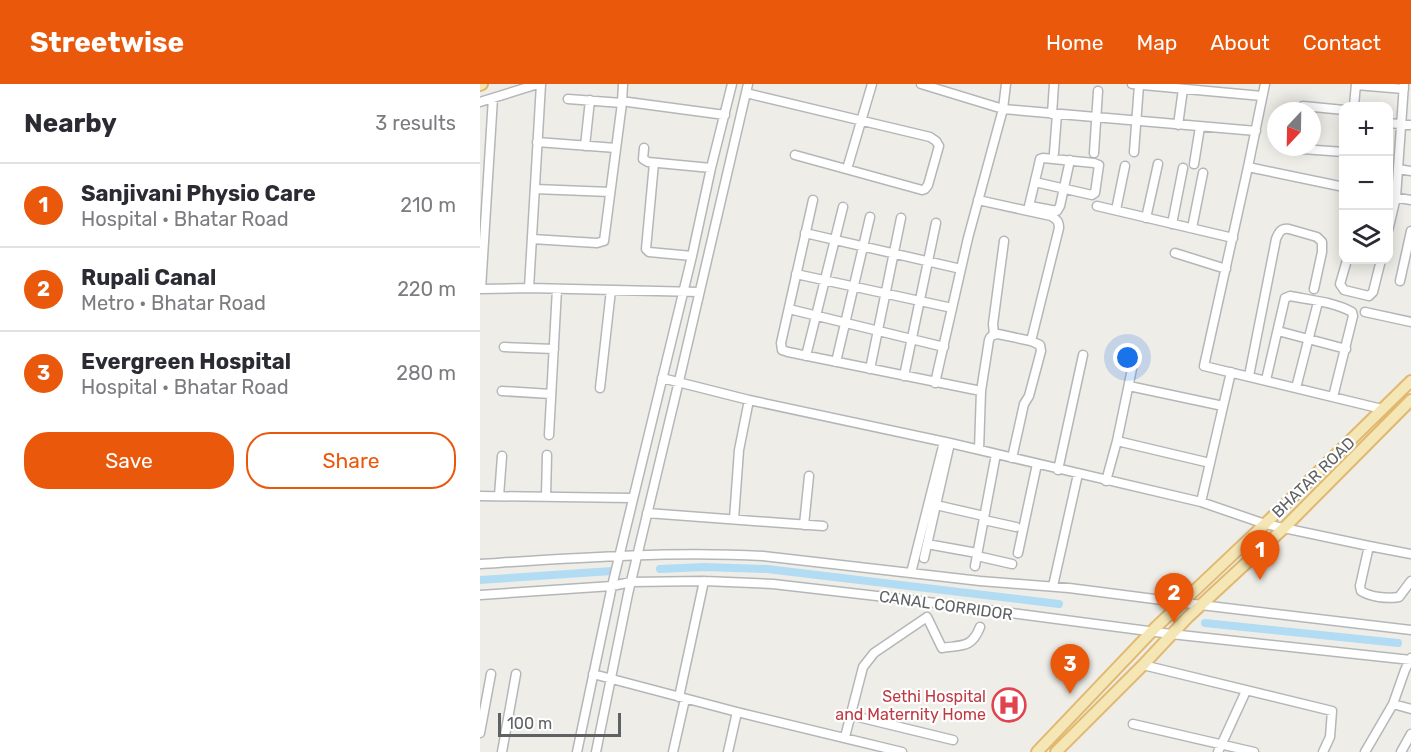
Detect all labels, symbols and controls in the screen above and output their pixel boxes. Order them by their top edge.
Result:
text: Streetwise [30,26,184,59]
text: Home [1046,30,1103,55]
text: Map [1136,30,1177,55]
text: About [1210,30,1270,55]
text: Contact [1303,30,1381,55]
north arrow [1267,102,1321,156]
map controls [1339,102,1393,264]
button: + [1339,102,1393,156]
text: Nearby [24,108,117,139]
text: 3 results [375,111,456,135]
button: − [1339,156,1393,210]
text: Sanjivani Physio Care [81,180,316,207]
text: 1 [39,193,48,217]
text: 210 m [400,193,456,217]
text: Hospital · Bhatar Road [81,207,289,231]
button: layers [1339,210,1393,264]
text: Rupali Canal [81,264,216,291]
text: 2 [37,277,50,301]
text: 220 m [397,277,456,301]
text: Metro · Bhatar Road [81,291,266,315]
your location [1113,343,1142,372]
text: Evergreen Hospital [81,348,291,375]
text: 3 [37,361,50,385]
text: 280 m [396,361,456,385]
text: Hospital · Bhatar Road [81,375,289,399]
button: Save [24,432,234,489]
button: Share [246,432,456,489]
street label: BHATAR ROAD [1268,433,1359,522]
pin: 1 [1240,530,1280,580]
pin: 2 [1154,574,1194,623]
street label: CANAL CORRIDOR [878,587,1014,624]
pin: 3 [1050,644,1090,694]
place label: Sethi Hospital and Maternity Home [835,687,986,724]
hospital icon: Sethi Hospital and Maternity Home [991,687,1027,723]
scale bar [498,710,621,738]
text: 100 m [507,714,552,733]

